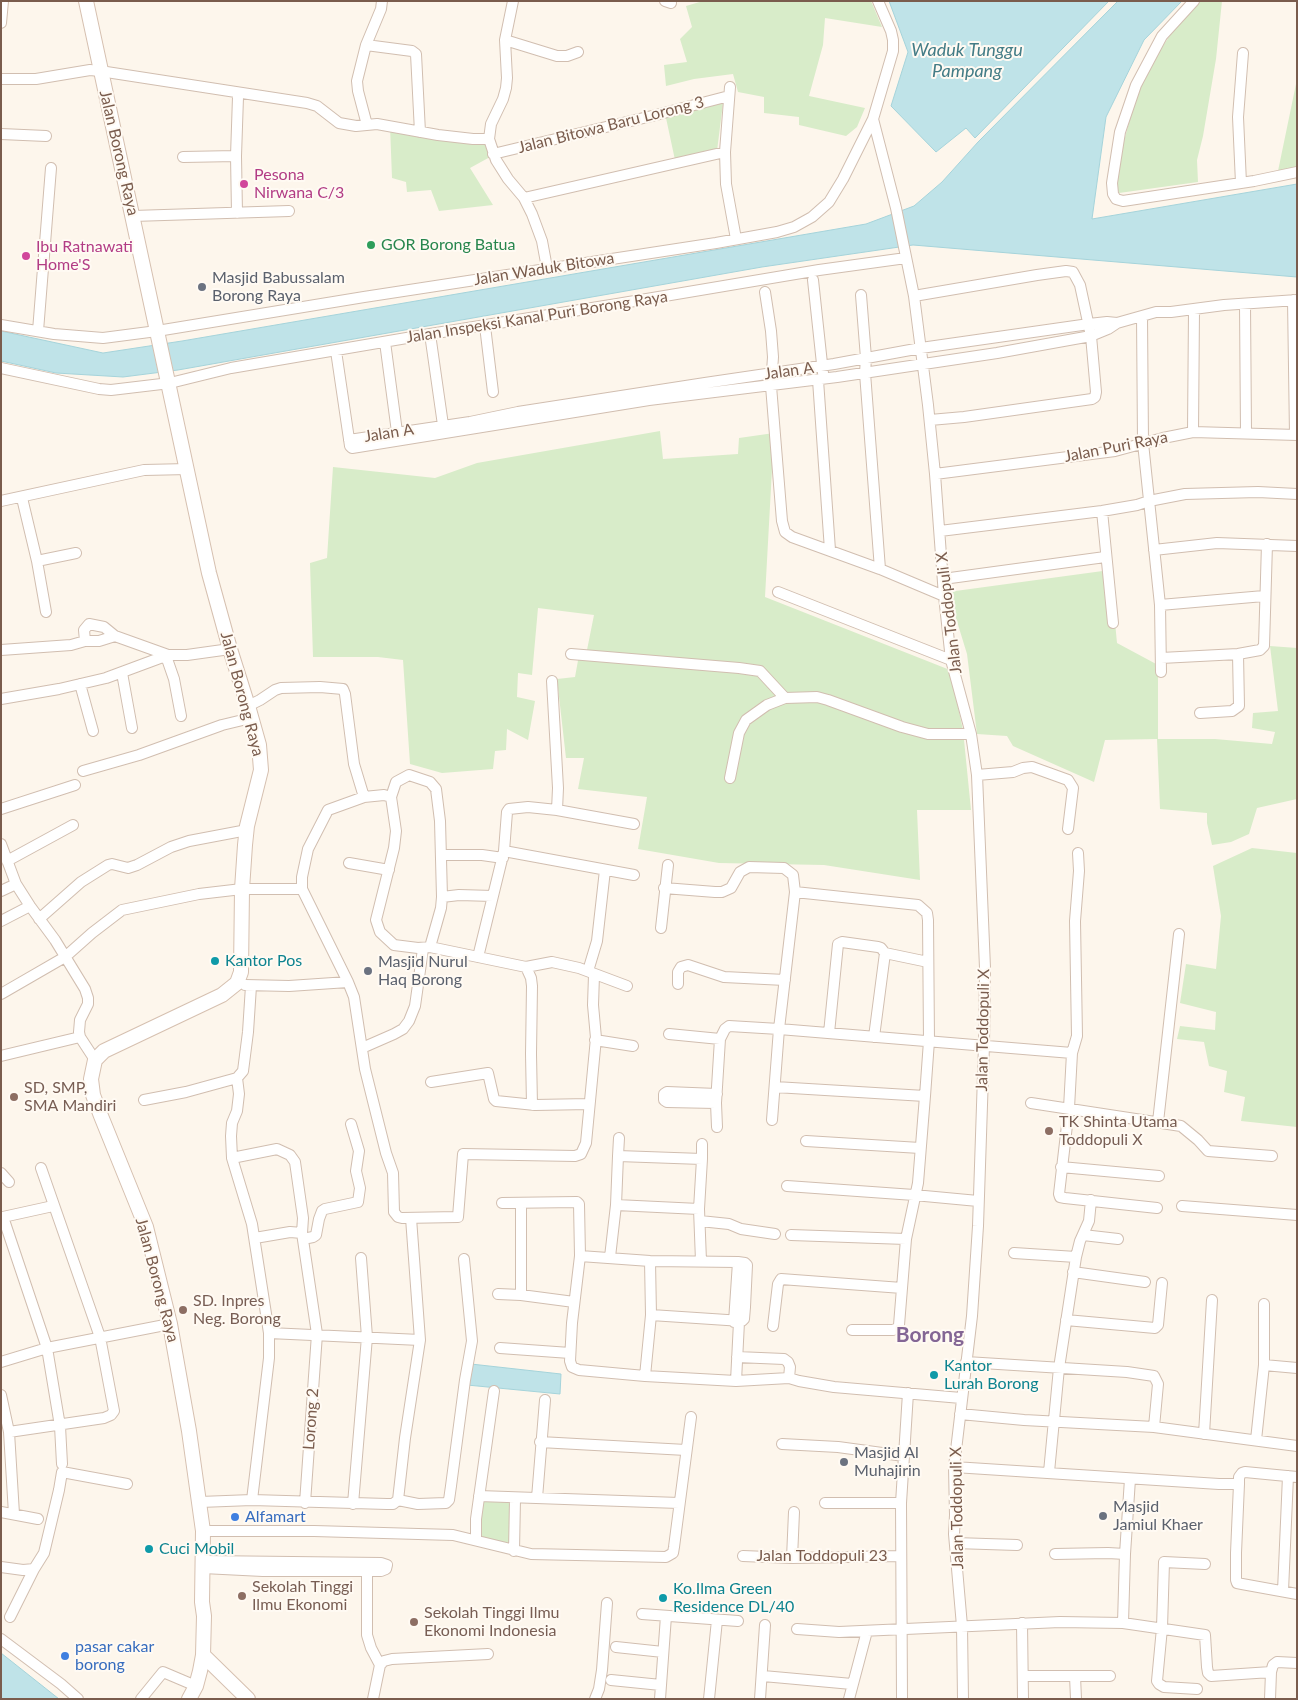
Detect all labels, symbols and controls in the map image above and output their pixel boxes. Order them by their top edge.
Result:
water label: Waduk Tunggu Pampang [911,39,1023,82]
street label: Jalan Borong Raya [95,88,143,218]
street label: Jalan Bitowa Baru Lorong 3 [516,93,706,157]
place label: Pesona Nirwana C/3 [254,165,344,203]
marker: Pesona Nirwana C/3 [238,178,250,190]
place label: GOR Borong Batua [381,235,515,255]
place label: Ibu Ratnawati Home'S [36,237,133,275]
marker: GOR Borong Batua [365,239,377,251]
street label: Jalan Waduk Bitowa [472,248,616,290]
marker: Ibu Ratnawati Home'S [20,250,32,262]
place label: Masjid Babussalam Borong Raya [212,268,345,306]
marker: Masjid Babussalam Borong Raya [196,281,208,293]
street label: Jalan Inspeksi Kanal Puri Borong Raya [405,287,669,347]
street label: Jalan A [763,358,815,384]
street label: Jalan A [363,420,415,446]
street label: Jalan Puri Raya [1063,428,1169,466]
street label: Jalan Toddopuli X [932,551,966,675]
street label: Jalan Borong Raya [216,630,268,758]
place label: Kantor Pos [225,951,302,971]
place label: Masjid Nurul Haq Borong [378,952,468,990]
marker: Kantor Pos [209,955,221,967]
marker: Masjid Nurul Haq Borong [362,965,374,977]
street label: Jalan Toddopuli X [972,968,994,1092]
place label: SD, SMP, SMA Mandiri [24,1078,116,1116]
marker: SD, SMP, SMA Mandiri [8,1091,20,1103]
place label: TK Shinta Utama Toddopuli X [1059,1112,1177,1150]
marker: TK Shinta Utama Toddopuli X [1043,1125,1055,1137]
street label: Jalan Borong Raya [131,1216,183,1344]
place label: SD. Inpres Neg. Borong [193,1291,281,1329]
marker: SD. Inpres Neg. Borong [177,1304,189,1316]
district label: Borong [896,1322,964,1348]
place label: Kantor Lurah Borong [944,1356,1038,1394]
marker: Kantor Lurah Borong [928,1369,940,1381]
street label: Lorong 2 [299,1387,323,1451]
place label: Masjid Al Muhajirin [854,1443,921,1481]
street label: Jalan Toddopuli X [946,1446,968,1570]
marker: Masjid Al Muhajirin [838,1456,850,1468]
place label: Masjid Jamiul Khaer [1113,1497,1203,1535]
place label: Alfamart [245,1507,306,1527]
marker: Masjid Jamiul Khaer [1097,1510,1109,1522]
marker: Alfamart [229,1511,241,1523]
place label: Cuci Mobil [159,1539,234,1559]
marker: Cuci Mobil [143,1543,155,1555]
street label: Jalan Toddopuli 23 [757,1546,887,1566]
place label: Sekolah Tinggi Ilmu Ekonomi [252,1577,353,1615]
place label: Ko.Ilma Green Residence DL/40 [673,1579,794,1617]
marker: Sekolah Tinggi Ilmu Ekonomi [236,1590,248,1602]
marker: Ko.Ilma Green Residence DL/40 [657,1592,669,1604]
place label: Sekolah Tinggi Ilmu Ekonomi Indonesia [424,1603,560,1641]
marker: Sekolah Tinggi Ilmu Ekonomi Indonesia [408,1616,420,1628]
place label: pasar cakar borong [75,1637,154,1675]
marker: pasar cakar borong [59,1650,71,1662]

